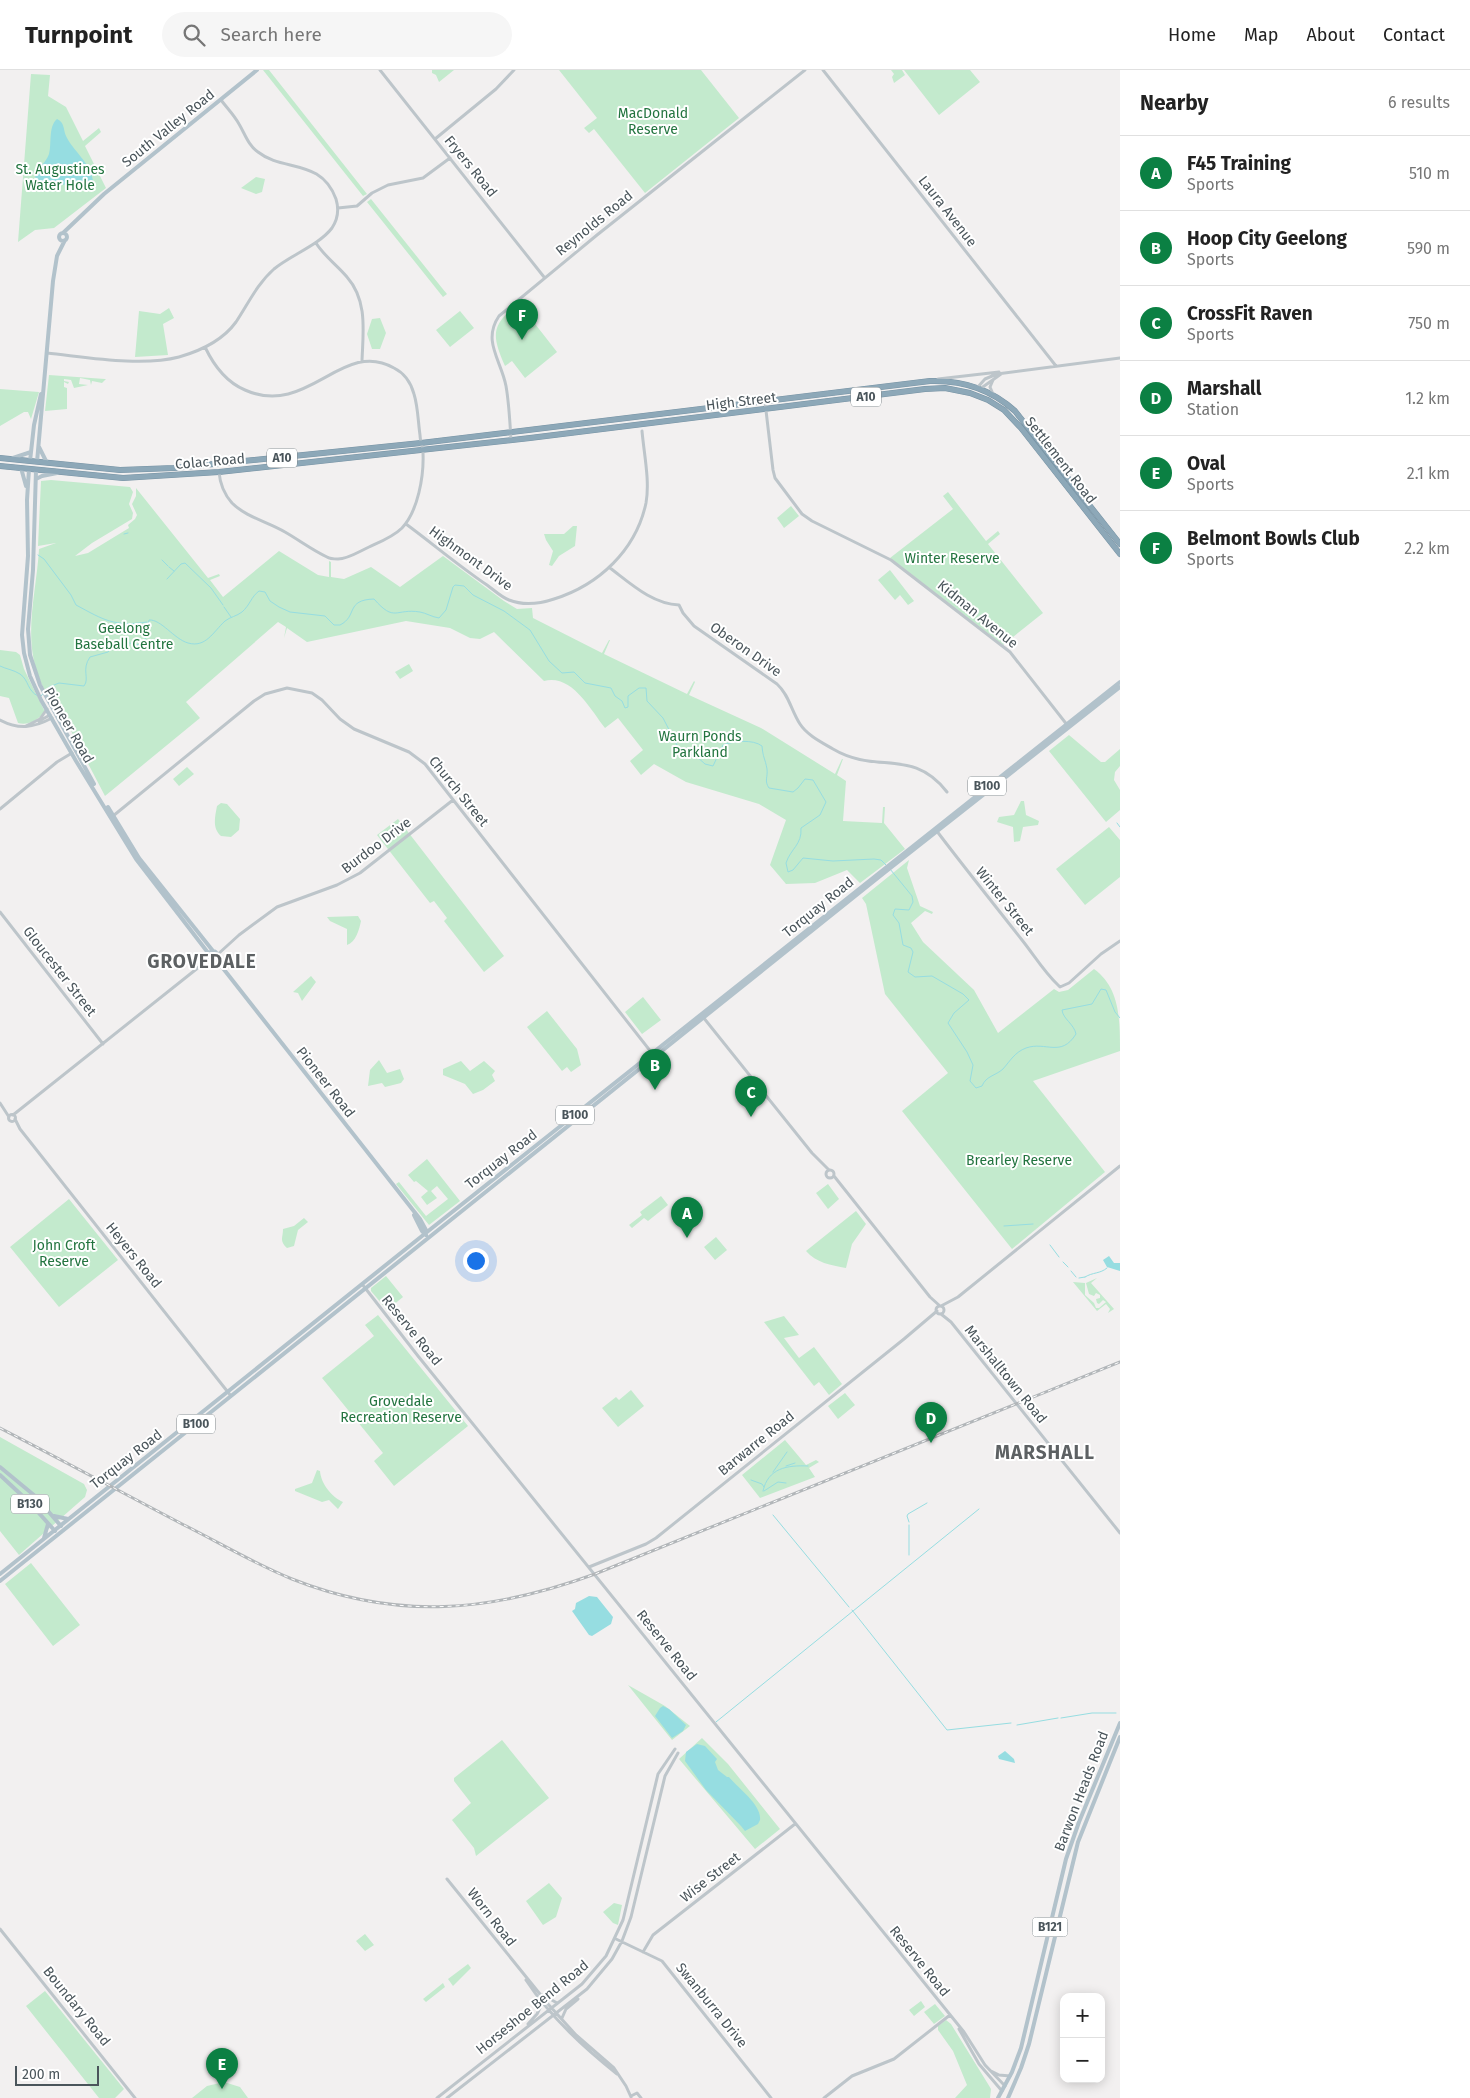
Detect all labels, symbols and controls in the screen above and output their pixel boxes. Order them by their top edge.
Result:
search box [162,12,512,57]
text: Turnpoint [25,21,132,49]
icon: search [180,21,208,49]
text: Search here [220,23,322,46]
text: Home [1168,24,1216,46]
text: Map [1244,24,1278,46]
text: About [1306,24,1355,46]
text: Contact [1383,24,1445,46]
street label: South Valley Road [119,86,218,171]
text: Nearby [1140,90,1208,116]
text: 6 results [1388,93,1450,112]
park label: MacDonald Reserve [618,105,688,138]
street label: Fryers Road [441,132,500,200]
text: F45 Training [1187,152,1291,175]
park label: St. Augustines Water Hole [15,161,105,194]
text: A [1151,164,1161,183]
text: 510 m [1409,164,1450,183]
street label: Laura Avenue [915,172,981,250]
text: Sports [1187,175,1234,194]
street label: Reynolds Road [552,187,636,260]
text: Hoop City Geelong [1187,227,1347,250]
text: B [1151,239,1161,258]
text: 590 m [1407,239,1450,258]
text: Sports [1187,250,1234,269]
pin: F [506,299,538,340]
text: CrossFit Raven [1187,302,1313,325]
text: C [1151,314,1161,333]
text: 750 m [1408,314,1450,333]
text: Sports [1187,325,1234,344]
text: Marshall [1187,377,1261,400]
road number: A10 [851,388,881,407]
street label: High Street [705,389,778,414]
text: D [1151,389,1161,408]
text: 1.2 km [1405,389,1450,408]
text: Station [1187,400,1239,419]
street label: Settlement Road [1021,413,1100,507]
road number: A10 [267,448,297,468]
street label: Colac Road [174,450,246,473]
text: Oval [1187,452,1225,475]
text: E [1152,464,1160,483]
text: 2.1 km [1407,464,1450,483]
text: Sports [1187,475,1234,494]
street label: Highmont Drive [426,522,516,594]
text: Belmont Bowls Club [1187,527,1360,550]
text: F [1152,539,1160,558]
text: 2.2 km [1404,539,1450,558]
park label: Winter Reserve [904,550,1000,567]
text: Sports [1187,550,1234,569]
street label: Kidman Avenue [934,577,1021,652]
street label: Oberon Drive [707,618,785,680]
park label: Geelong Baseball Centre [75,620,173,653]
street label: Pioneer Road [40,684,97,766]
park label: Waurn Ponds Parkland [658,728,742,761]
street label: Church Street [425,753,493,831]
road number: B100 [968,776,1006,796]
street label: Burdoo Drive [338,814,415,877]
street label: Winter Street [972,864,1038,940]
street label: Torquay Road [779,874,857,941]
street label: Gloucester Street [19,923,101,1020]
district label: GROVEDALE [147,950,257,973]
street label: Pioneer Road [293,1044,359,1121]
pin: B [639,1049,671,1090]
pin: C [735,1076,767,1117]
road number: B100 [556,1106,594,1124]
street label: Torquay Road [462,1126,541,1193]
park label: Brearley Reserve [966,1152,1072,1169]
pin: A [671,1197,703,1238]
street label: Heyers Road [102,1219,165,1291]
park label: John Croft Reserve [32,1237,96,1270]
your location [463,1248,489,1274]
street label: Reserve Road [378,1292,445,1369]
street label: Marshalltown Road [961,1322,1050,1427]
park label: Grovedale Recreation Reserve [340,1393,462,1426]
pin: D [915,1402,947,1443]
street label: Barwarre Road [715,1408,798,1479]
road number: B100 [177,1415,215,1434]
street label: Torquay Road [87,1426,166,1493]
district label: MARSHALL [995,1441,1095,1464]
road number: B130 [11,1495,49,1514]
street label: Reserve Road [633,1607,700,1684]
street label: Barwon Heads Road [1051,1729,1112,1854]
street label: Wise Street [677,1848,744,1906]
street label: Worn Road [464,1885,520,1950]
road number: B121 [1032,1918,1068,1936]
street label: Reserve Road [886,1923,953,2000]
street label: Horseshoe Bend Road [473,1957,592,2058]
street label: Swanburra Drive [672,1959,751,2051]
street label: Boundary Road [39,1963,114,2049]
map controls [1060,1993,1105,2083]
button: + [1060,1993,1105,2038]
button: − [1060,2038,1105,2083]
pin: E [206,2048,238,2089]
scale bar [15,2063,99,2086]
text: 200 m [22,2066,60,2083]

